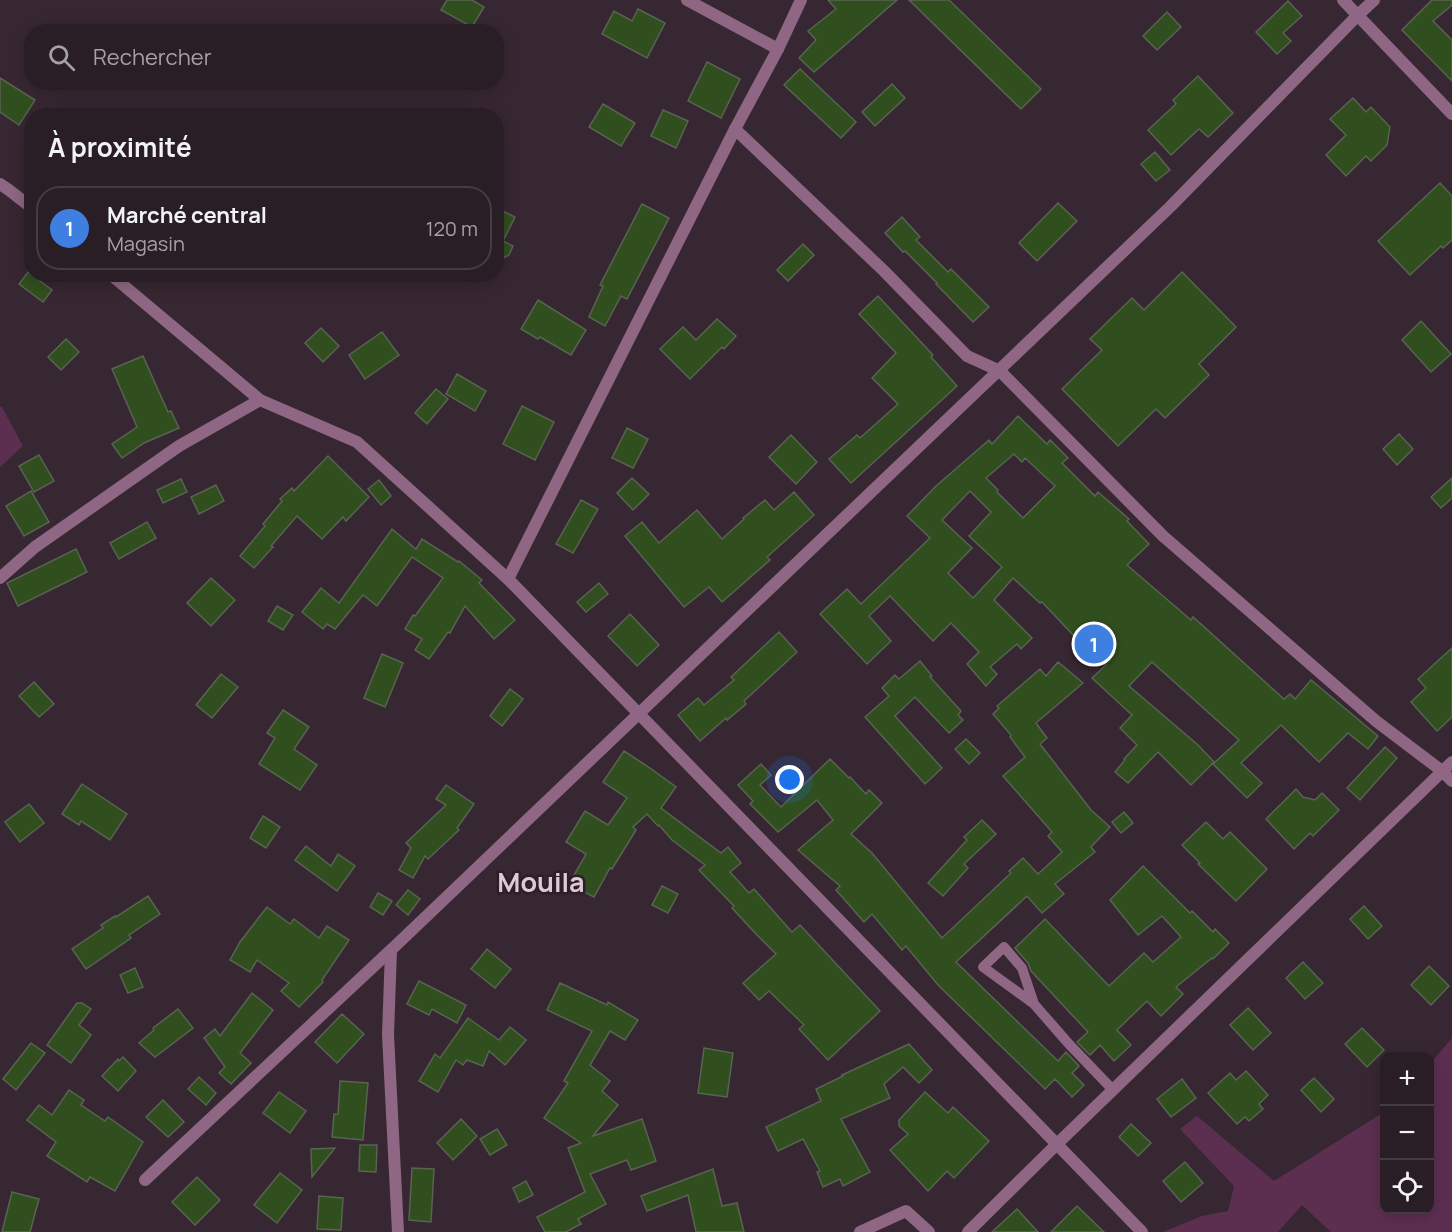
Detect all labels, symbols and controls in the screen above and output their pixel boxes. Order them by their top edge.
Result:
search box [24,24,504,90]
icon: search [45,41,78,74]
text: Rechercher [93,42,212,72]
text: À proximité [48,129,192,165]
text: Marché central [107,200,267,230]
text: 1 [65,215,74,242]
text: 120 m [426,215,478,242]
text: Magasin [107,230,185,257]
pin: 1 [1074,622,1114,666]
your location [775,765,804,794]
district label: Mouila [497,863,585,900]
map controls [1380,1052,1434,1214]
button: + [1380,1052,1434,1106]
button: − [1380,1106,1434,1160]
button: locate [1380,1160,1434,1214]

